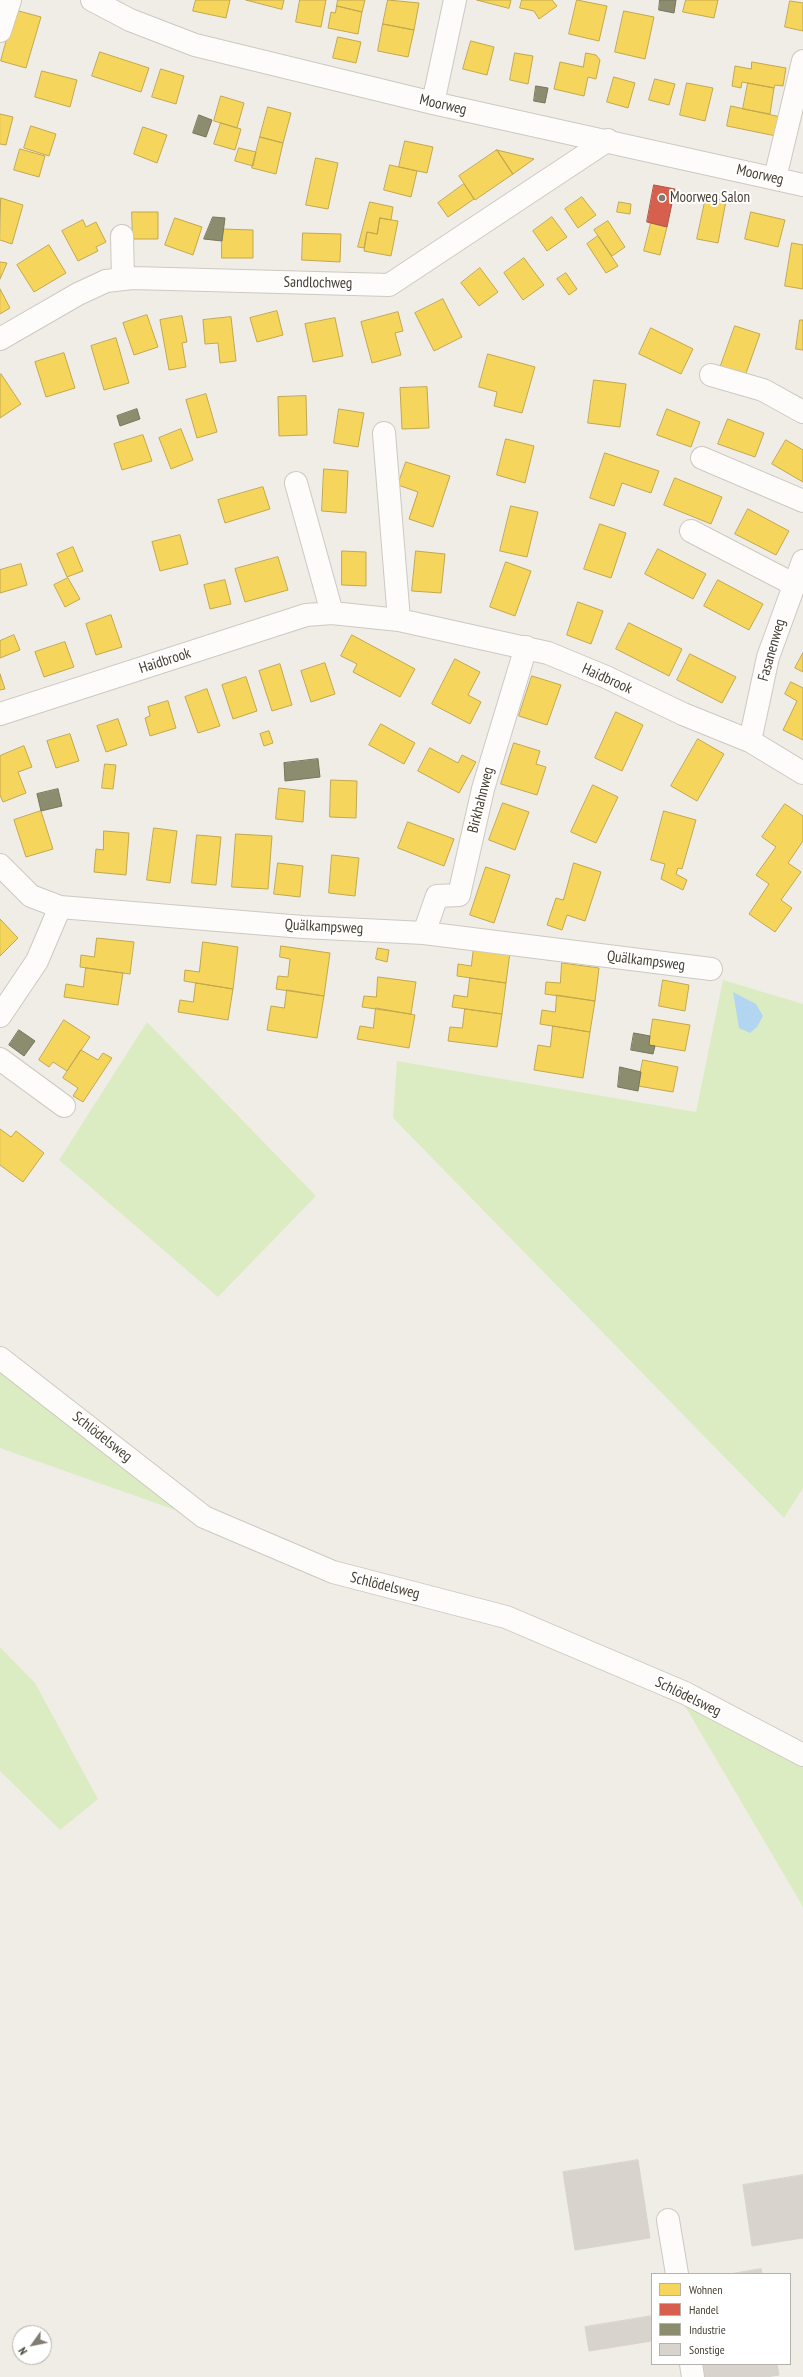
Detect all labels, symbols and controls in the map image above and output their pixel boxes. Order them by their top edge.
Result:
street label: Moorweg [418,91,468,119]
street label: Moorweg [735,161,785,189]
place label: Moorweg Salon [670,189,750,207]
marker: Moorweg Salon [657,193,667,203]
street label: Sandlochweg [284,273,352,293]
street label: Fasanenweg [755,617,789,683]
street label: Haidbrook [137,644,193,678]
street label: Haidbrook [579,660,635,698]
street label: Birkhahnweg [464,765,498,835]
street label: Quälkampsweg [284,916,364,938]
street label: Quälkampsweg [606,947,686,975]
street label: Schlödelsweg [69,1408,135,1466]
street label: Schlödelsweg [348,1569,422,1603]
street label: Schlödelsweg [652,1673,724,1721]
legend [651,2273,791,2365]
text: Wohnen [689,2282,723,2297]
text: Handel [689,2302,718,2317]
text: Industrie [689,2322,726,2337]
north arrow [12,2325,52,2365]
text: Sonstige [689,2342,725,2357]
text: N [15,2345,30,2357]

